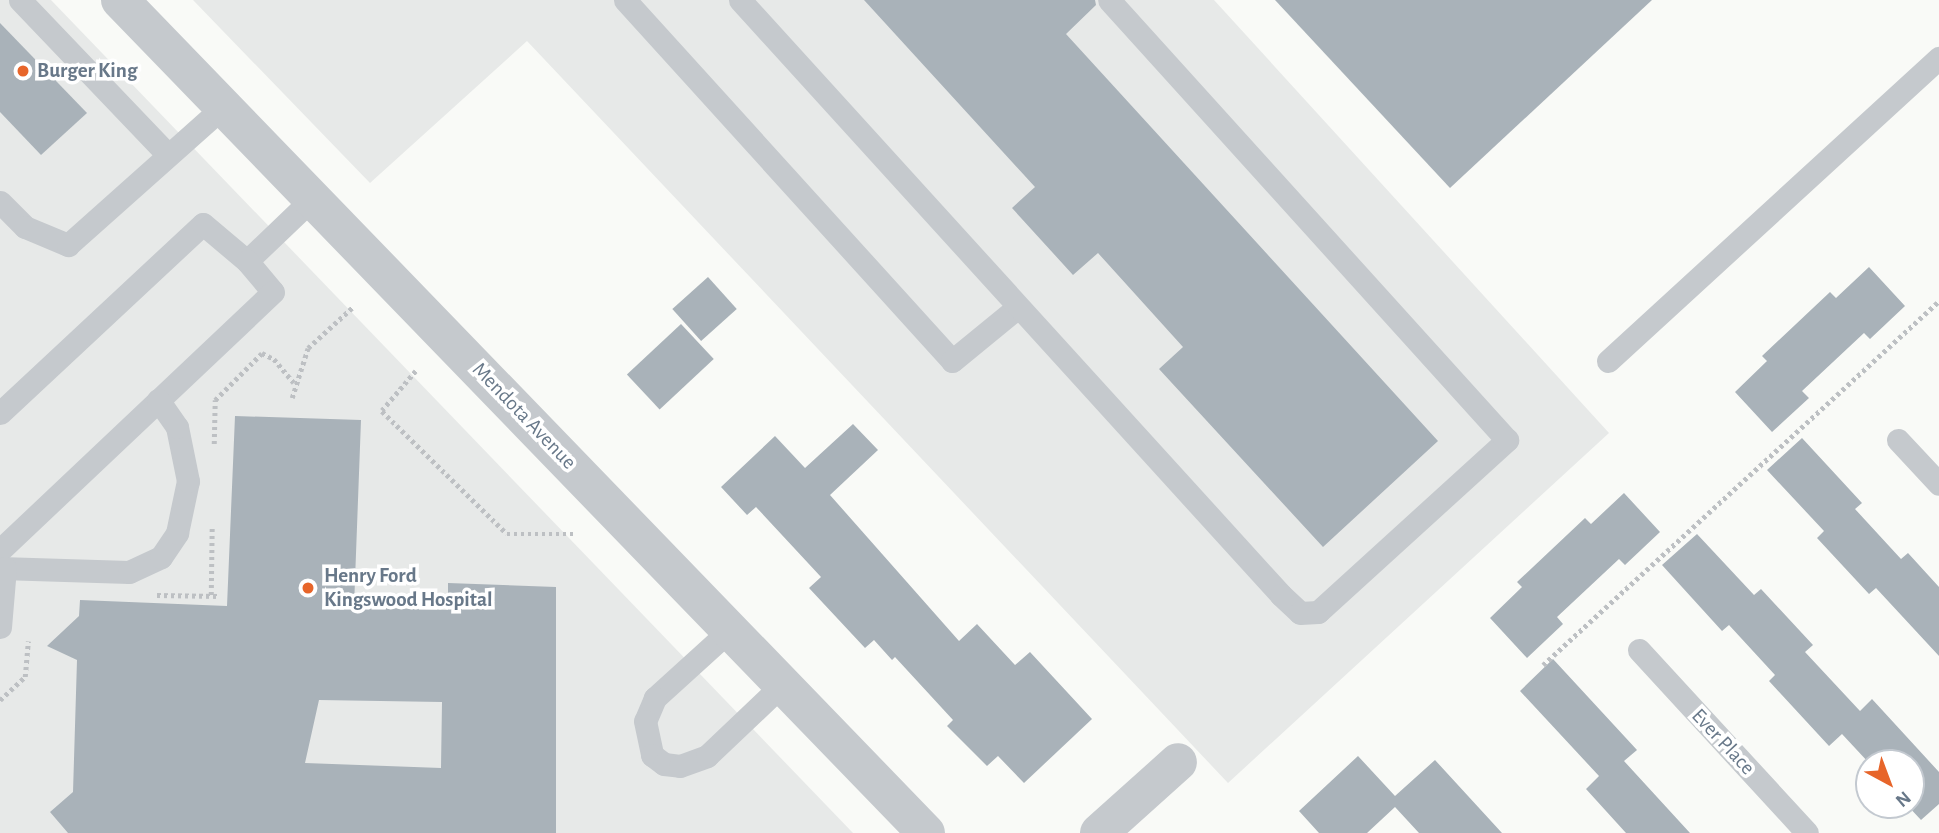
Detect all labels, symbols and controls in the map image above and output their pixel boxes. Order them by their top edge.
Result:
place label: Burger King [37,58,137,84]
marker: Burger King [15,63,31,79]
street label: Mendota Avenue [467,357,581,475]
place label: Henry Ford Kingswood Hospital [324,563,493,613]
marker: Henry Ford Kingswood Hospital [298,578,318,598]
street label: Ever Place [1686,704,1760,780]
north arrow [1855,749,1925,819]
text: N [1892,787,1914,810]

